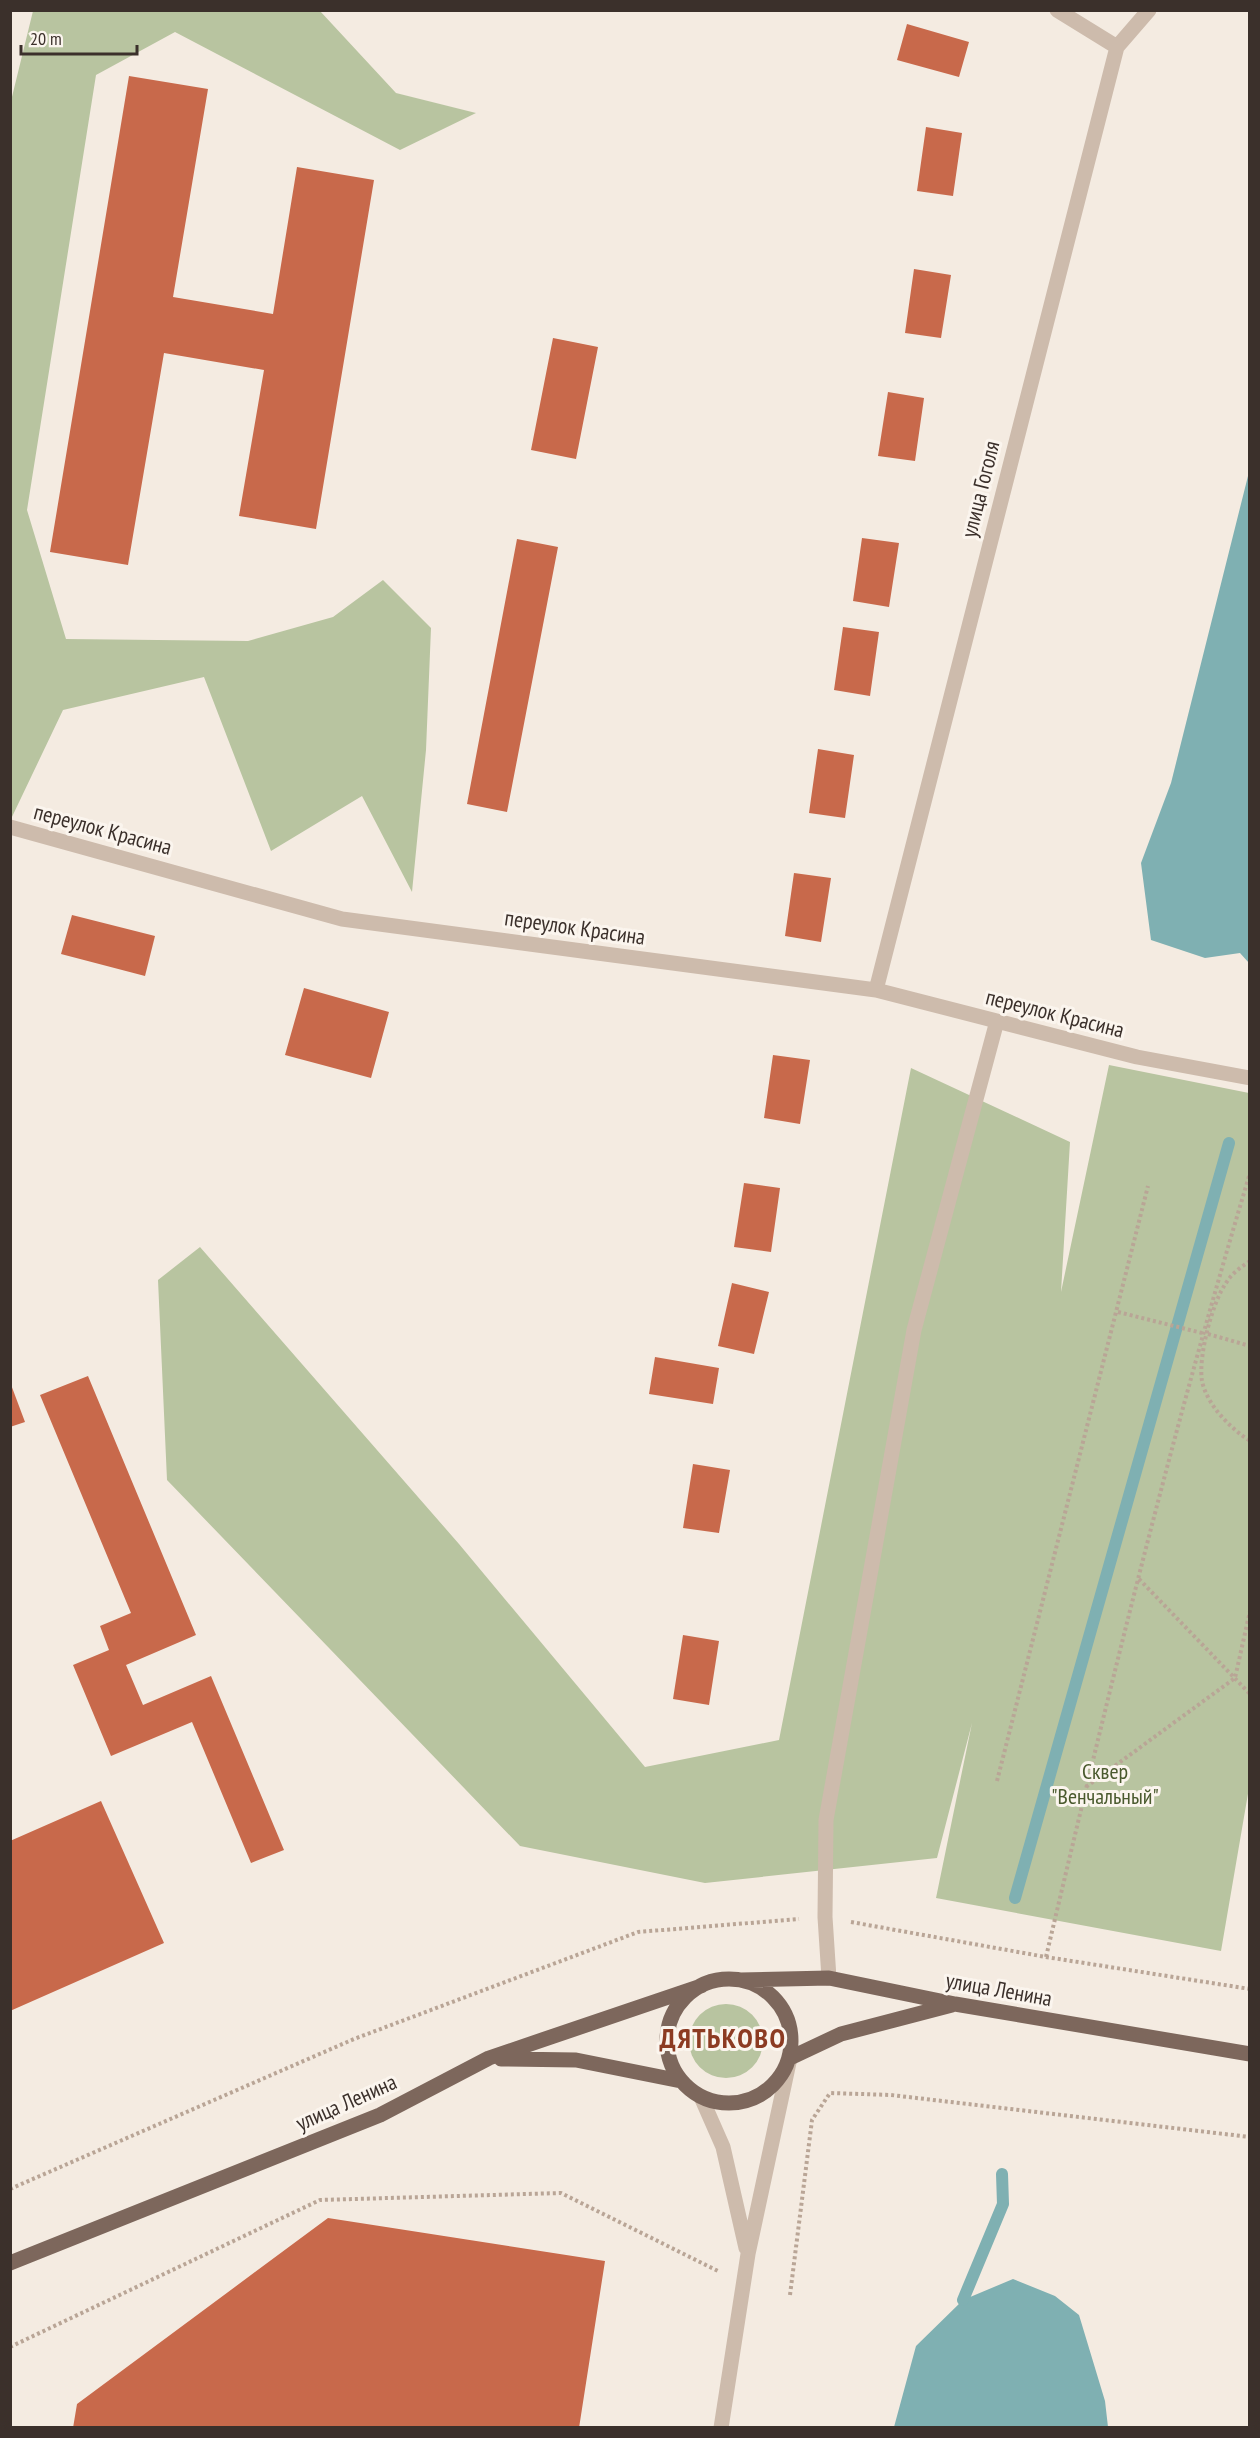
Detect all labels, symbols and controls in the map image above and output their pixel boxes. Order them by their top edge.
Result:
scale bar [21,18,136,56]
text: 20 m [30,27,62,50]
street label: улица Гоголя [955,438,1005,540]
street label: переулок Красина [31,797,175,861]
street label: переулок Красина [503,903,647,951]
street label: переулок Красина [983,982,1127,1044]
park label: Сквер "Венчальный" [1051,1757,1159,1810]
street label: улица Ленина [944,1966,1054,2012]
district label: ДЯТЬКОВО [660,2019,786,2056]
street label: улица Ленина [291,2067,401,2137]

